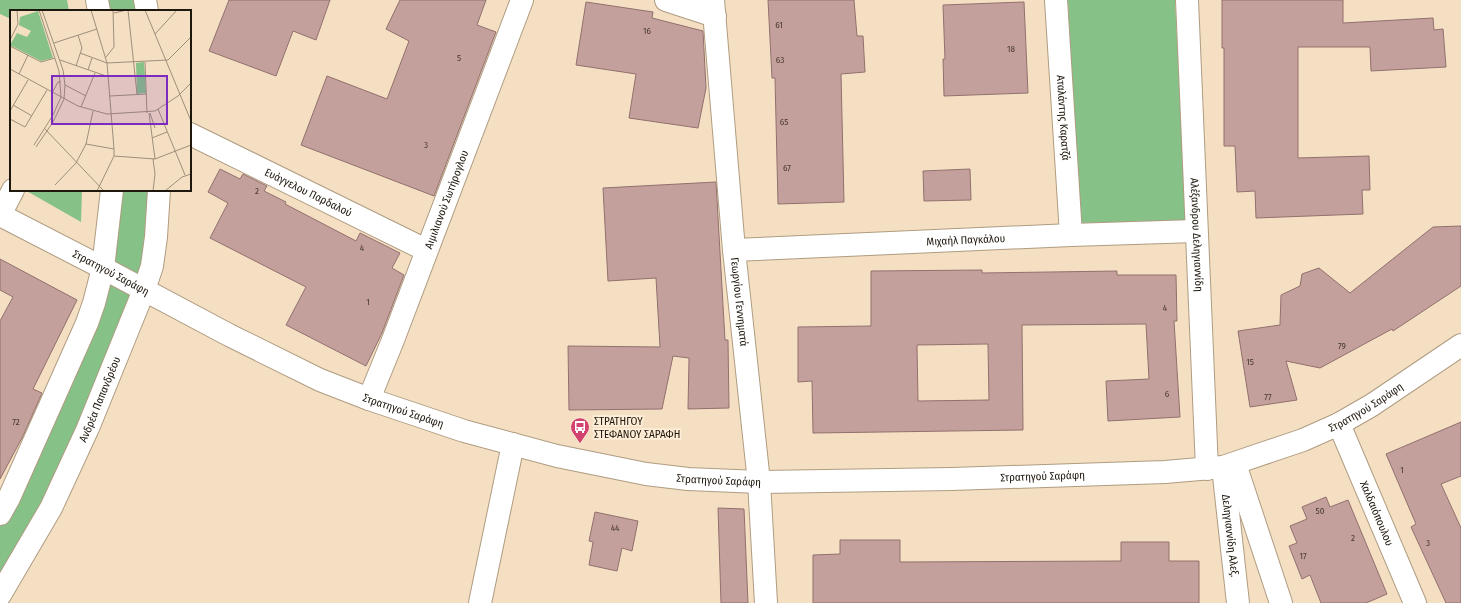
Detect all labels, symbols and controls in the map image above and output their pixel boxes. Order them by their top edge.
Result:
inset map [10,10,191,191]
house number: 61 [775,20,783,30]
house number: 16 [643,26,652,36]
house number: 18 [1007,44,1016,54]
house number: 5 [457,53,461,63]
house number: 63 [776,55,784,65]
street label: Αταλάντης Καρατζά [1054,75,1072,161]
house number: 65 [780,117,788,127]
house number: 3 [424,140,428,150]
street label: Αιμιλιανού Σωτήρογλου [422,149,471,251]
house number: 67 [783,163,791,173]
street label: Ευάγγελου Παρδαλού [262,166,354,220]
street label: Αλέξανδρου Δεληγιαννίδη [1188,178,1205,292]
house number: 2 [255,186,259,196]
street label: Μιχαήλ Παγκάλου [926,232,1005,248]
house number: 4 [360,243,365,253]
street label: Στρατηγού Σαράφη [70,247,151,298]
street label: Γεωργίου Γεννηματά [728,257,750,347]
house number: 1 [366,297,370,307]
house number: 4 [1163,303,1168,313]
house number: 79 [1338,341,1346,351]
street label: Ανδρέα Παπανδρέου [76,355,123,444]
house number: 15 [1246,357,1254,367]
street label: Στρατηγού Σαράφη [1327,380,1406,435]
house number: 6 [1165,389,1170,399]
street label: Στρατηγού Σαράφη [361,391,446,431]
house number: 77 [1264,392,1272,402]
place label: ΣΤΡΑΤΗΓΟΥ ΣΤΕΦΑΝΟΥ ΣΑΡΑΦΗ [594,415,680,441]
bus stop icon: ΣΤΡΑΤΗΓΟΥ ΣΤΕΦΑΝΟΥ ΣΑΡΑΦΗ [569,416,591,444]
house number: 72 [12,417,20,427]
house number: 1 [1400,465,1404,475]
street label: Στρατηγού Σαράφη [1000,469,1085,484]
street label: Στρατηγού Σαράφη [676,472,761,489]
street label: Χαλδαιόπουλου [1357,479,1396,548]
street label: Δεληγιαννίδη Αλεξ. [1219,494,1241,578]
house number: 50 [1316,506,1325,516]
house number: 44 [611,523,620,533]
house number: 2 [1351,533,1355,543]
house number: 3 [1426,538,1430,548]
house number: 17 [1299,551,1307,561]

